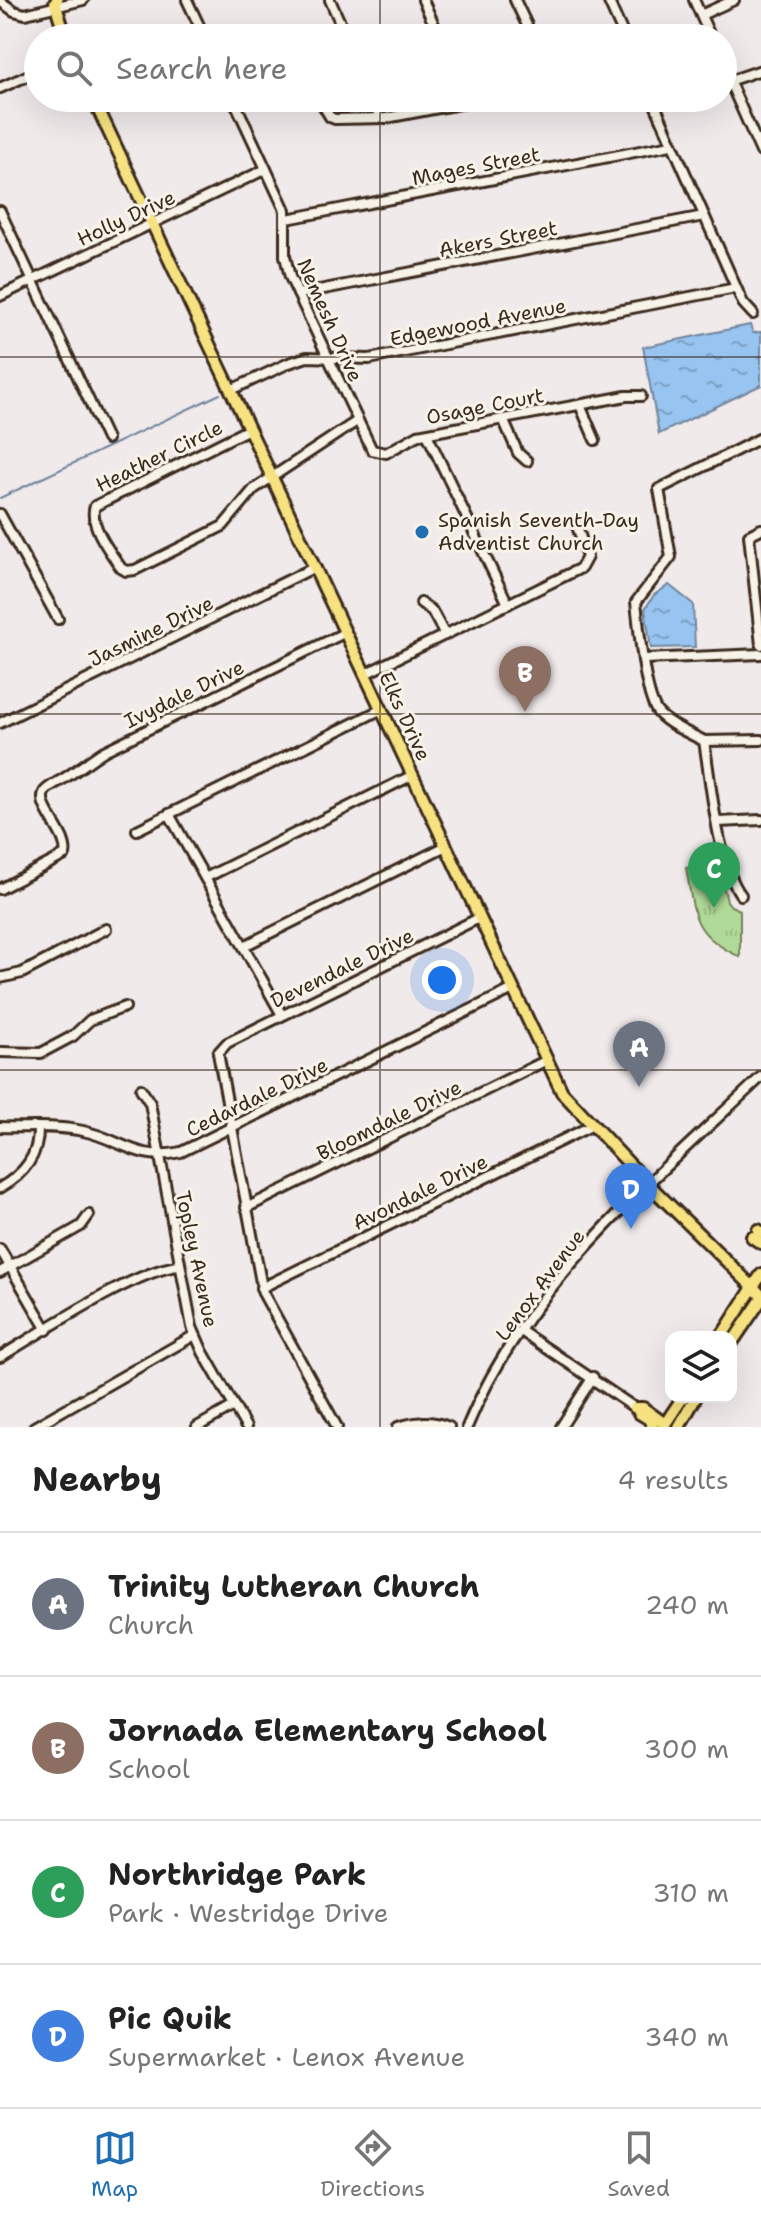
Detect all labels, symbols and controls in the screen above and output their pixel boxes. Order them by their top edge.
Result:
search box [24,24,737,112]
icon: search [52,46,96,90]
text: Search here [116,48,287,89]
street label: Mages Street [410,141,542,191]
street label: Holly Drive [73,184,179,252]
street label: Akers Street [436,215,560,263]
street label: Nemesh Drive [291,254,369,386]
street label: Edgewood Avenue [388,292,568,352]
street label: Osage Court [424,382,546,430]
street label: Heather Circle [91,414,227,498]
place label: Spanish Seventh-Day Adventist Church [438,507,639,556]
marker: Spanish Seventh-Day Adventist Church [413,523,431,541]
street label: Jasmine Drive [84,590,218,672]
pin: B [499,646,551,712]
street label: Ivydale Drive [120,654,248,734]
street label: Elks Drive [373,667,437,765]
pin: C [688,842,740,908]
street label: Devendale Drive [266,922,418,1014]
your location [422,960,462,1000]
pin: A [613,1021,665,1087]
street label: Cedardale Drive [182,1051,332,1143]
street label: Bloomdale Drive [313,1074,465,1166]
street label: Avondale Drive [348,1148,492,1236]
pin: D [605,1163,657,1229]
street label: Topley Avenue [170,1188,224,1330]
street label: Lenox Avenue [489,1224,591,1346]
map controls [665,1331,737,1403]
button: layers [665,1331,737,1403]
text: Nearby [32,1456,162,1502]
text: 4 results [617,1462,729,1497]
text: Trinity Lutheran Church [108,1566,480,1607]
text: A [48,1587,68,1622]
text: 240 m [645,1587,729,1622]
text: Church [108,1607,194,1642]
text: Jornada Elementary School [108,1710,547,1751]
text: B [50,1731,66,1766]
text: 300 m [644,1731,729,1766]
text: School [108,1751,190,1786]
text: Northridge Park [108,1854,366,1895]
text: C [50,1875,66,1910]
text: 310 m [653,1875,729,1910]
text: Park · Westridge Drive [108,1895,388,1930]
text: Pic Quik [108,1998,232,2039]
text: D [49,2019,67,2054]
text: 340 m [644,2019,729,2054]
text: Supermarket · Lenox Avenue [108,2039,465,2074]
tab: Map [91,2126,138,2203]
tab: Directions [320,2126,425,2203]
tab: Saved [607,2126,670,2203]

